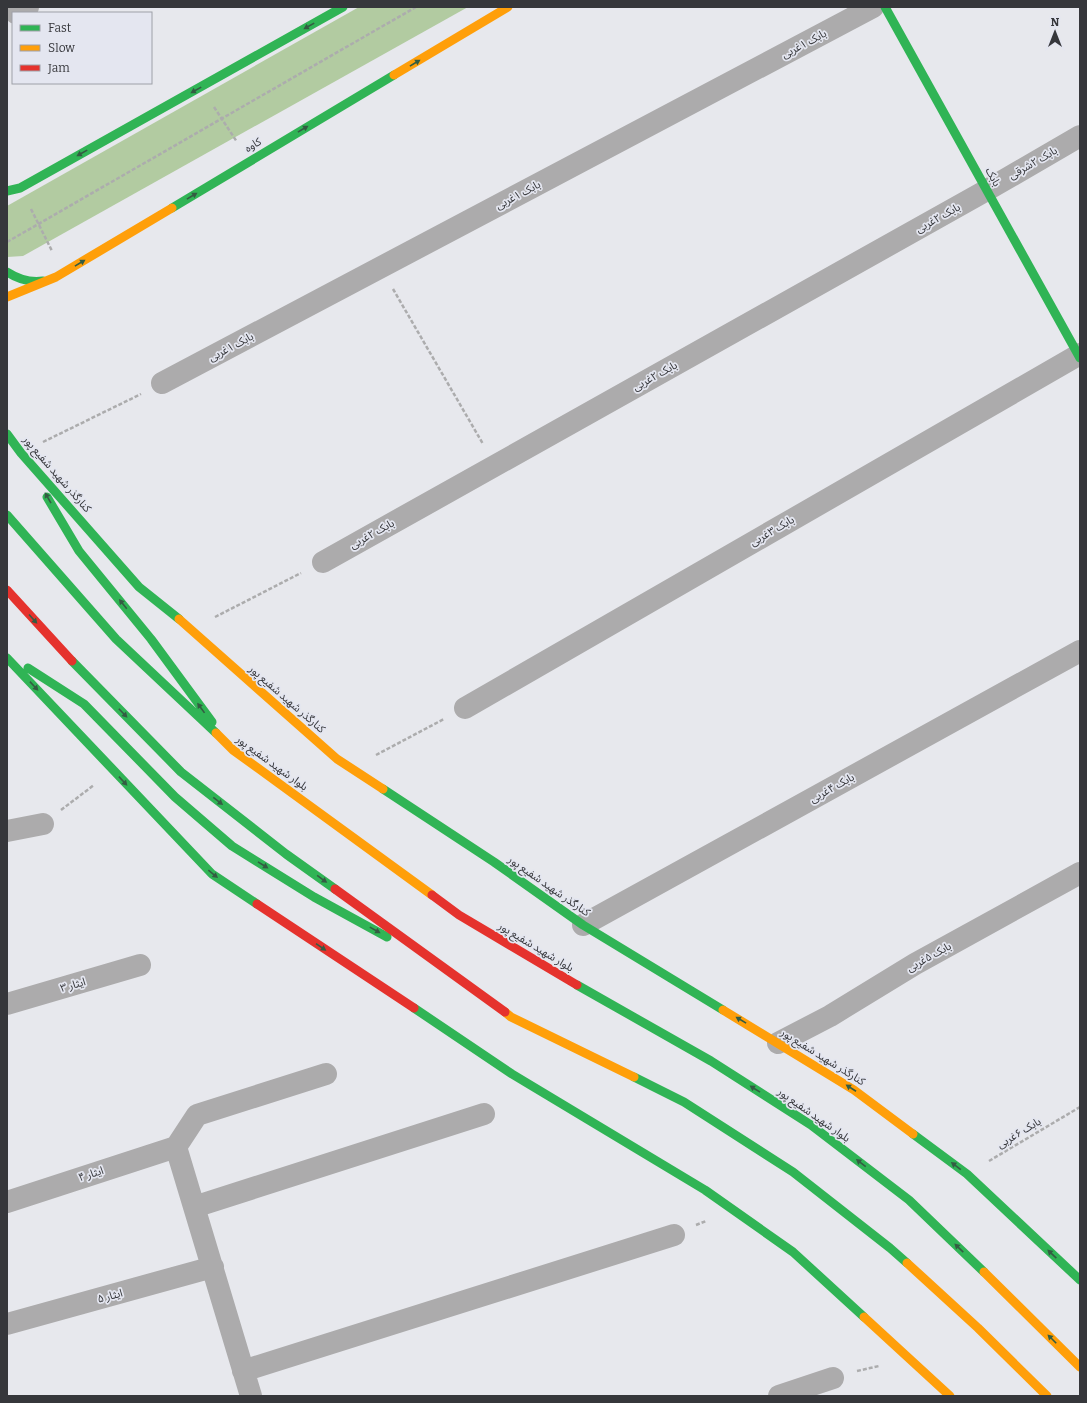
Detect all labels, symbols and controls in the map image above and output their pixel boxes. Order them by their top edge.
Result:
legend [12,12,152,84]
north arrow [1035,12,1075,52]
text: N [1051,16,1060,29]
text: Fast [48,21,72,35]
one-way arrow [303,23,315,30]
street label: بابک ۱غربی [779,27,829,61]
text: Slow [48,41,75,55]
one-way arrow [409,59,421,66]
text: Jam [47,61,70,75]
one-way arrow [190,86,202,93]
one-way arrow [297,126,309,133]
street label: کاوه [242,135,264,155]
street label: بابک ۲شرقی [1006,144,1060,182]
one-way arrow [76,150,88,156]
street label: بابک [982,165,1004,189]
street label: بابک ۱غربی [493,178,543,212]
one-way arrow [187,192,197,200]
street label: بابک ۲غربی [913,200,963,236]
one-way arrow [74,259,86,266]
street label: بابک ۱غربی [206,330,256,364]
street label: بابک ۲غربی [630,358,680,394]
street label: کنارگذر شهید شفیع پور [19,432,94,516]
one-way arrow [44,493,52,503]
street label: بابک ۳غربی [748,513,797,549]
street label: بابک ۲غربی [347,516,397,552]
one-way arrow [118,599,127,610]
one-way arrow [28,614,38,624]
street label: کنارگذر شهید شفیع پور [245,662,328,737]
one-way arrow [29,681,39,691]
one-way arrow [197,702,206,713]
one-way arrow [118,708,128,718]
street label: بلوار شهید شفیع پور [232,732,310,794]
street label: بابک ۴غربی [807,770,857,806]
one-way arrow [118,776,127,785]
one-way arrow [213,797,224,805]
street label: کنارگذر شهید شفیع پور [504,852,593,920]
one-way arrow [258,861,268,869]
one-way arrow [208,870,218,879]
one-way arrow [316,875,327,884]
street label: بلوار شهید شفیع پور [495,919,576,976]
one-way arrow [369,927,381,933]
street label: بابک ۵غربی [904,939,954,975]
one-way arrow [316,943,326,951]
street label: ایثار ۳ [59,975,87,995]
one-way arrow [735,1017,747,1024]
street label: کنارگذر شهید شفیع پور [777,1025,868,1089]
one-way arrow [749,1085,761,1092]
street label: بلوار شهید شفیع پور [774,1085,853,1146]
one-way arrow [846,1085,857,1092]
street label: بابک ۶غربی [995,1115,1043,1151]
one-way arrow [856,1159,867,1168]
one-way arrow [951,1162,961,1170]
street label: ایثار ۴ [77,1164,105,1184]
one-way arrow [954,1243,964,1253]
one-way arrow [1047,1249,1057,1258]
street label: ایثار ۵ [96,1286,124,1306]
one-way arrow [1047,1334,1057,1344]

